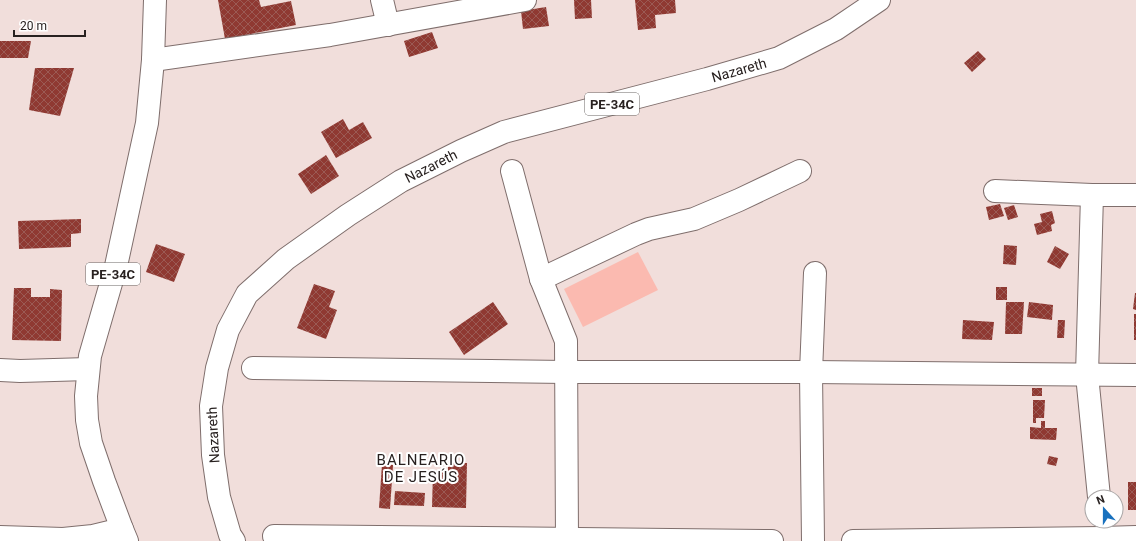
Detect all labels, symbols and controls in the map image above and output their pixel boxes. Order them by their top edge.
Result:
scale bar [14,12,85,38]
text: 20 m [20,19,47,33]
street label: Nazareth [710,55,768,85]
road number: PE-34C [585,93,639,115]
street label: Nazareth [402,146,460,186]
road number: PE-34C [86,263,140,285]
street label: Nazareth [204,406,222,464]
district label: BALNEARIO DE JESÚS [377,451,465,486]
north arrow [1084,489,1124,529]
text: N [1095,493,1107,508]

